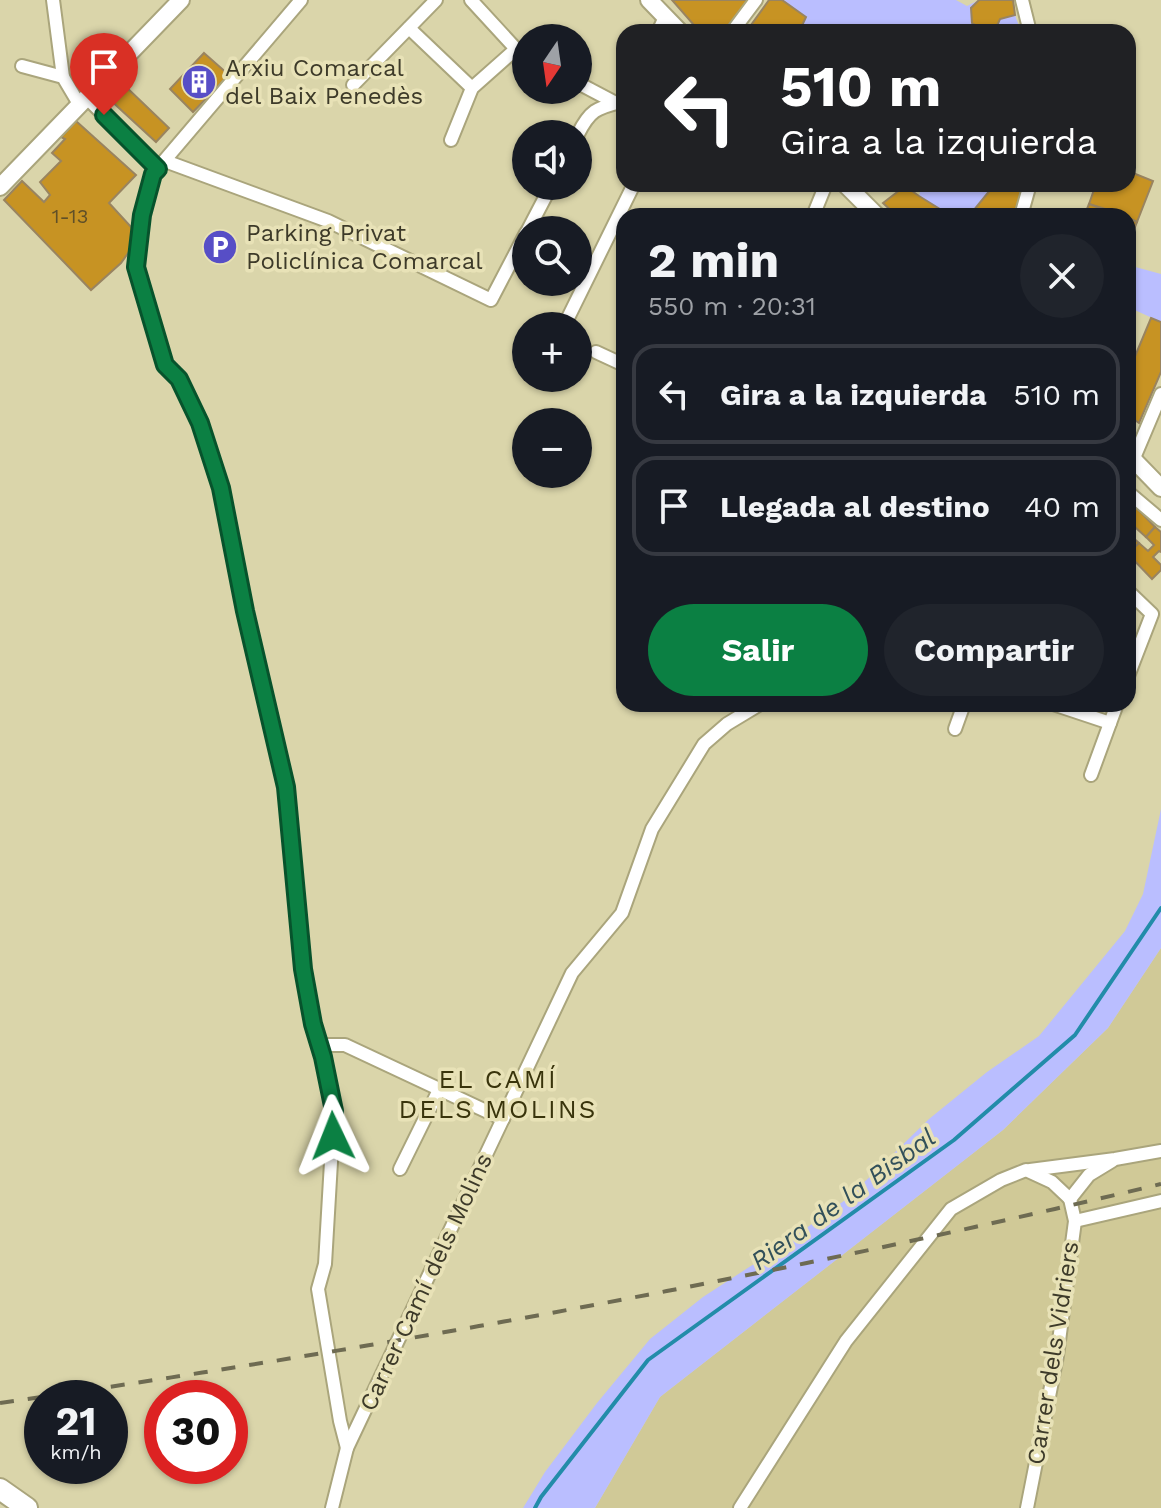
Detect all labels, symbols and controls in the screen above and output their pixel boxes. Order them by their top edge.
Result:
north arrow [512,24,592,104]
map controls [512,24,592,488]
pin [70,33,138,115]
icon: arrive [82,45,126,89]
place label: Arxiu Comarcal del Baix Penedès [225,54,423,110]
text: 510 m [780,54,942,120]
icon: left [648,56,752,160]
building icon: Arxiu Comarcal del Baix Penedès [180,63,218,101]
button: sound [512,120,592,200]
text: Gira a la izquierda [780,121,1097,163]
house number: 1-13 [52,204,88,228]
button: search [512,216,592,296]
place label: Parking Privat Policlínica Comarcal [246,219,483,275]
parking icon: Parking Privat Policlínica Comarcal [201,228,239,266]
text: 2 min [648,232,779,289]
button: close [1020,234,1104,318]
text: 550 m · 20:31 [648,291,816,321]
button: + [512,312,592,392]
icon: left [652,372,696,416]
text: Gira a la izquierda [720,377,987,412]
text: 510 m [1013,377,1100,412]
button: − [512,408,592,488]
icon: arrive [652,484,696,528]
text: Llegada al destino [720,489,990,524]
text: 40 m [1024,489,1100,524]
button: Salir [648,604,868,696]
button: Compartir [884,604,1104,696]
district label: EL CAMÍ DELS MOLINS [398,1064,598,1124]
position arrow [291,1094,375,1178]
water label: Riera de la Bisbal [745,1122,941,1276]
street label: Carrer Camí dels Molins [354,1149,498,1415]
street label: Carrer dels Vidriers [1022,1239,1084,1467]
speed limit sign: 30 [144,1380,248,1484]
text: 21 [55,1398,97,1445]
text: km/h [50,1440,102,1464]

